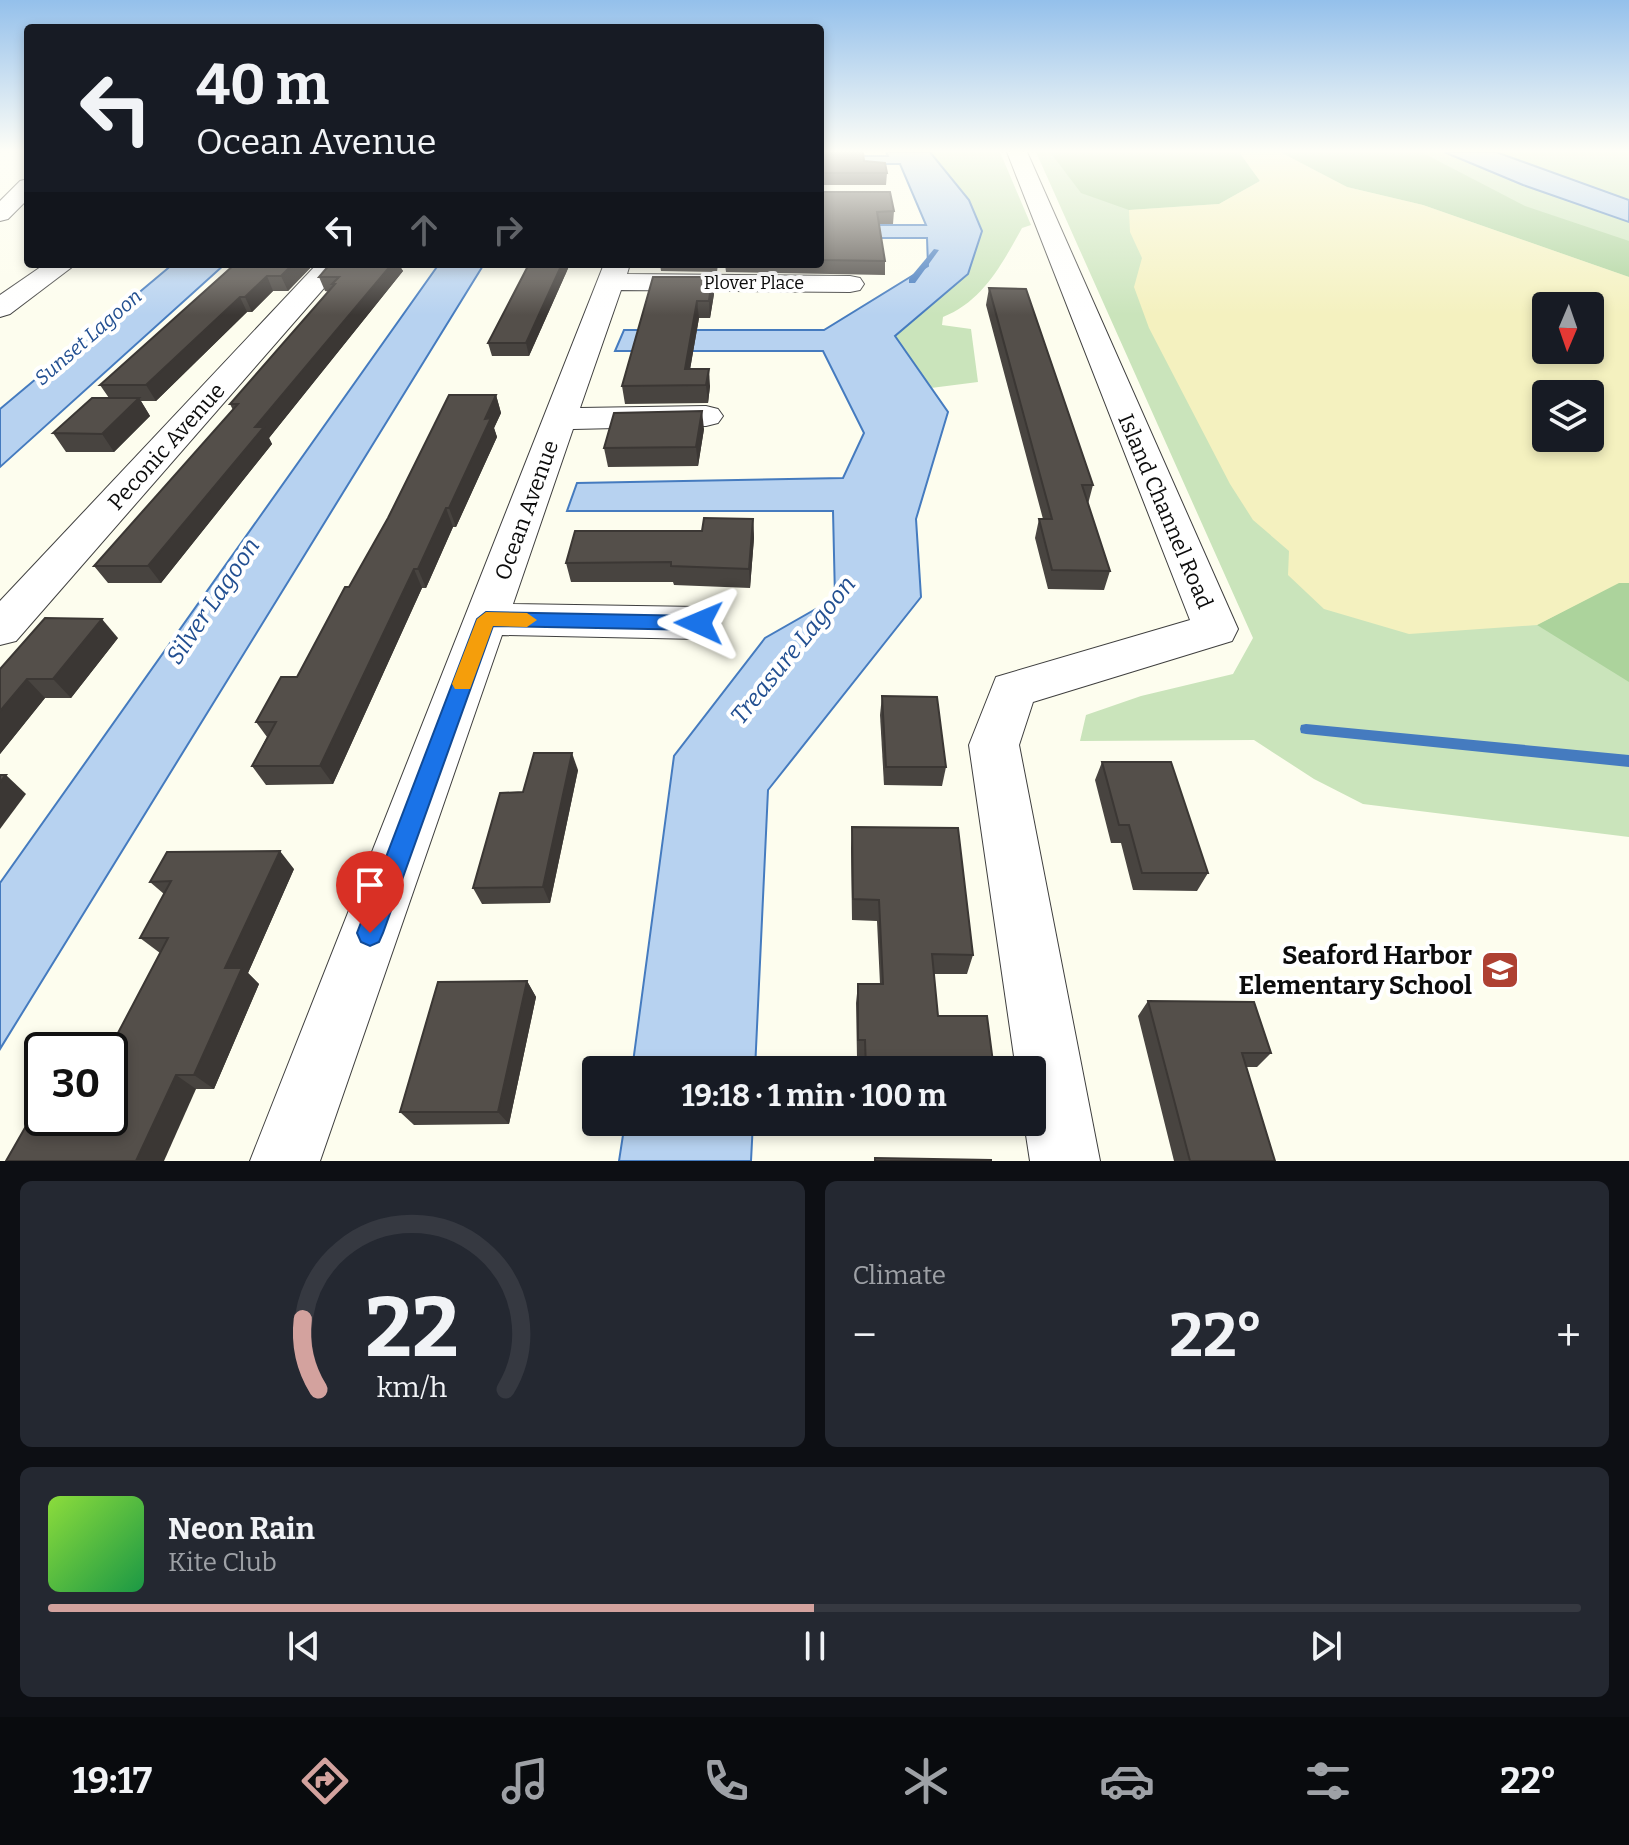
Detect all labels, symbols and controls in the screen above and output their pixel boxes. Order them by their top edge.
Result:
text: 40 m [196,52,329,119]
icon: left [64,56,168,160]
text: Ocean Avenue [196,120,436,164]
icon: left [318,208,362,252]
icon: ahead [402,208,446,252]
icon: right [486,208,530,252]
street label: Plover Place [704,272,804,294]
water label: Sunset Lagoon [30,284,146,390]
north arrow [1532,292,1604,364]
map controls [1532,292,1604,452]
street label: Peconic Avenue [102,377,231,515]
button: layers [1532,380,1604,452]
street label: Island Channel Road [1112,410,1219,613]
street label: Ocean Avenue [489,437,564,584]
water label: Silver Lagoon [161,533,265,669]
water label: Treasure Lagoon [725,570,861,730]
position arrow [657,581,741,665]
pin [336,851,404,933]
icon: arrive [348,863,392,907]
place label: Seaford Harbor Elementary School [1238,940,1472,1001]
school or university icon: Seaford Harbor Elementary School [1479,949,1521,991]
speed limit sign: 30 [24,1032,128,1136]
text: 19:18 · 1 min · 100 m [681,1078,947,1114]
text: Climate [853,1260,946,1291]
text: 22 [365,1278,459,1378]
text: 22° [1169,1300,1263,1372]
text: − [853,1309,877,1362]
text: + [1556,1309,1581,1362]
text: km/h [377,1370,448,1405]
text: Neon Rain [168,1511,315,1547]
text: Kite Club [168,1547,277,1578]
icon: previous [282,1624,326,1668]
icon: pause [793,1624,837,1668]
icon: next [1304,1624,1348,1668]
icon: directions [297,1753,353,1809]
icon: music [497,1753,553,1809]
icon: phone [698,1753,754,1809]
icon: climate [898,1753,954,1809]
icon: car [1099,1753,1155,1809]
icon: filters [1300,1753,1356,1809]
text: 19:17 [72,1759,152,1803]
text: 22° [1500,1759,1557,1803]

